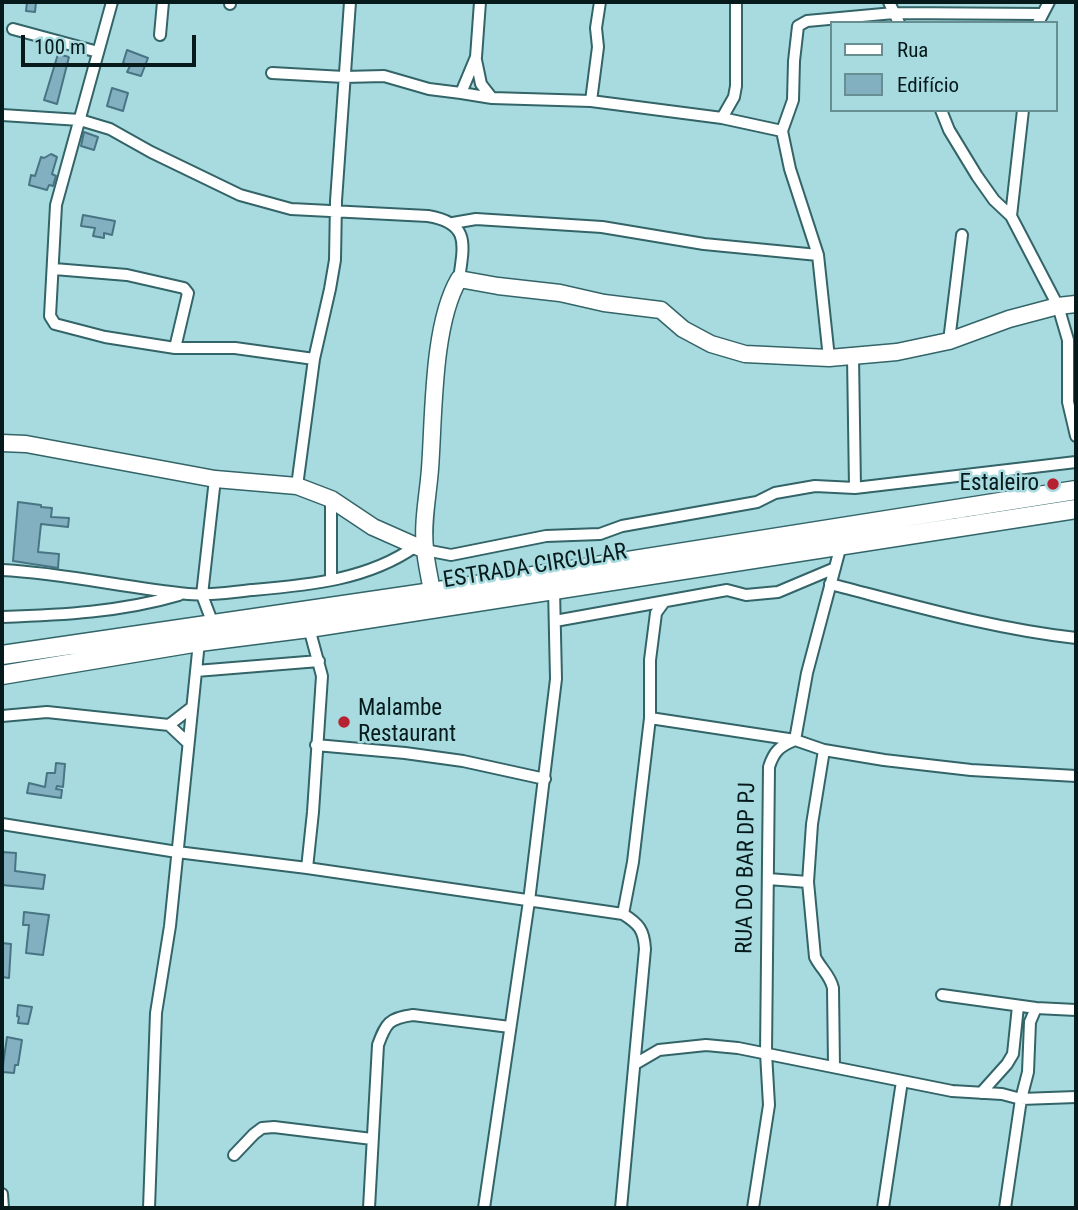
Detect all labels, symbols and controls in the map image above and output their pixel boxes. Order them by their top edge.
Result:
scale bar [24,21,200,65]
legend [830,21,1057,112]
text: 100 m [34,35,86,59]
text: Rua [897,38,928,62]
text: Edifício [897,73,959,97]
place label: Estaleiro [960,470,1039,498]
marker: Estaleiro [1045,476,1061,492]
street label: ESTRADA CIRCULAR [441,539,629,595]
place label: Malambe Restaurant [358,695,456,749]
marker: Malambe Restaurant [336,714,352,730]
street label: RUA DO BAR DP PJ [732,782,762,954]

